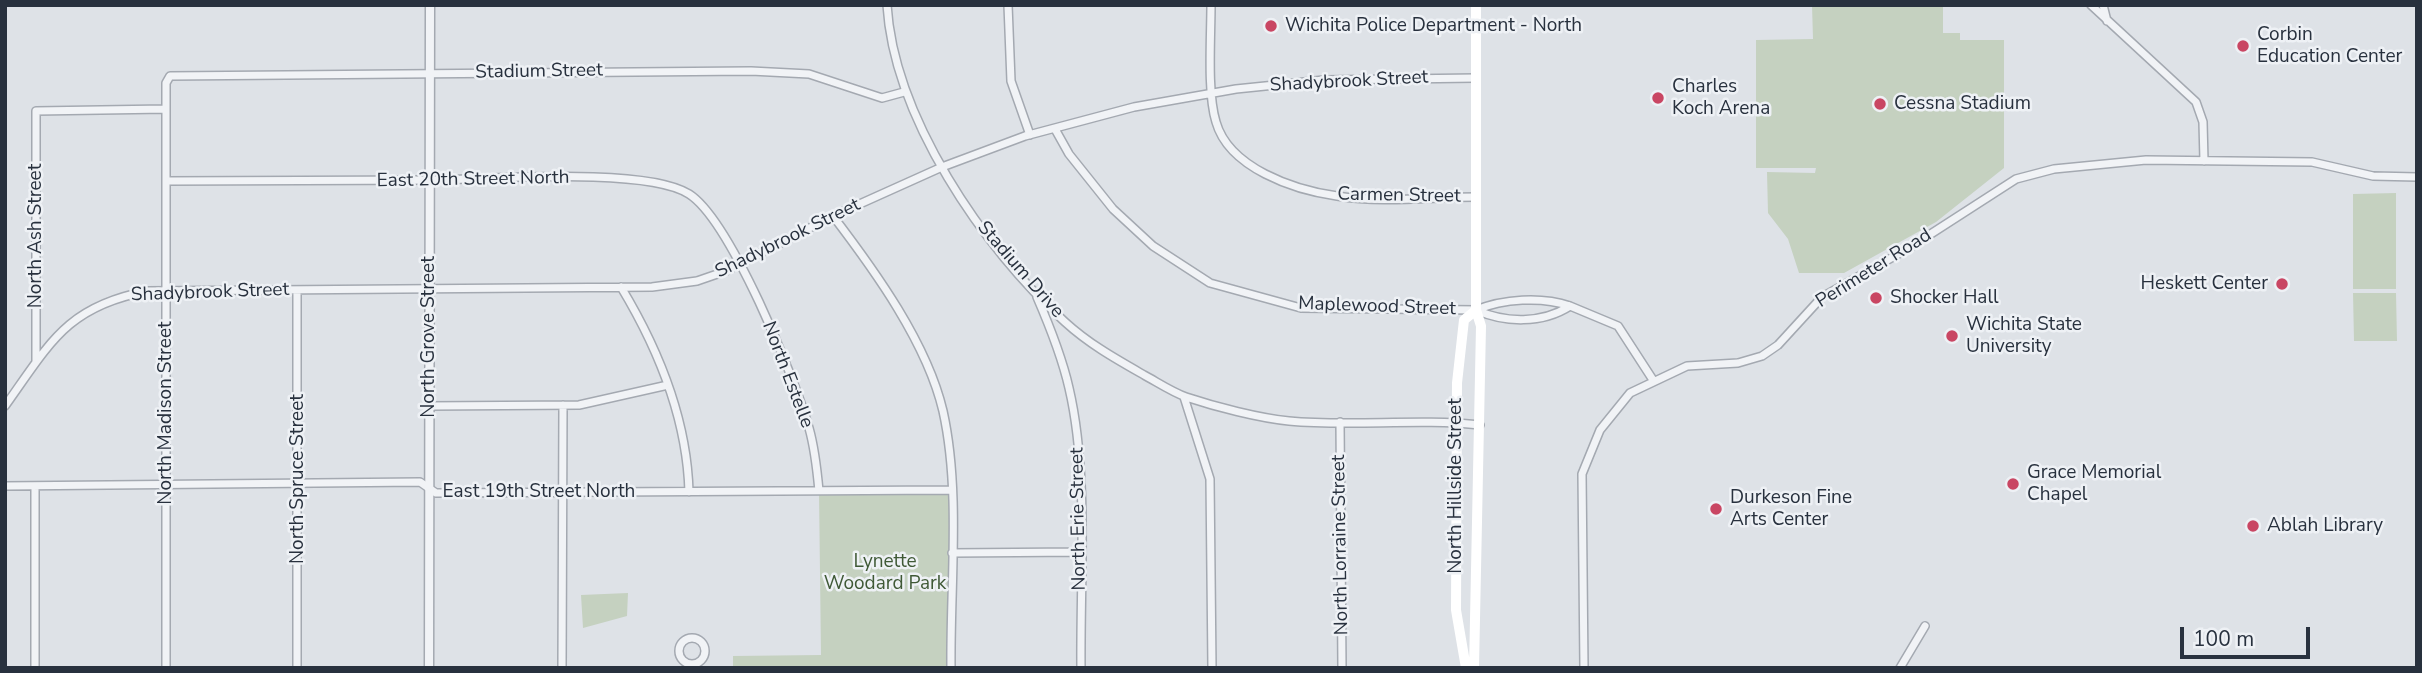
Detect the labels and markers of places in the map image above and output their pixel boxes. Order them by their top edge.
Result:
place label: Wichita Police Department - North [1285,15,1582,37]
marker: Wichita Police Department - North [1263,18,1279,34]
place label: Corbin Education Center [2257,24,2402,68]
marker: Corbin Education Center [2235,38,2251,54]
place label: Charles Koch Arena [1672,76,1770,120]
marker: Charles Koch Arena [1650,90,1666,106]
place label: Cessna Stadium [1894,93,2031,115]
marker: Cessna Stadium [1872,96,1888,112]
place label: Heskett Center [2141,273,2268,295]
marker: Heskett Center [2274,276,2290,292]
place label: Shocker Hall [1890,287,1999,309]
marker: Shocker Hall [1868,290,1884,306]
place label: Wichita State University [1966,314,2082,358]
marker: Wichita State University [1944,328,1960,344]
place label: Grace Memorial Chapel [2027,462,2161,506]
marker: Grace Memorial Chapel [2005,476,2021,492]
place label: Durkeson Fine Arts Center [1730,487,1852,531]
marker: Durkeson Fine Arts Center [1708,501,1724,517]
place label: Ablah Library [2267,515,2383,537]
marker: Ablah Library [2245,518,2261,534]

